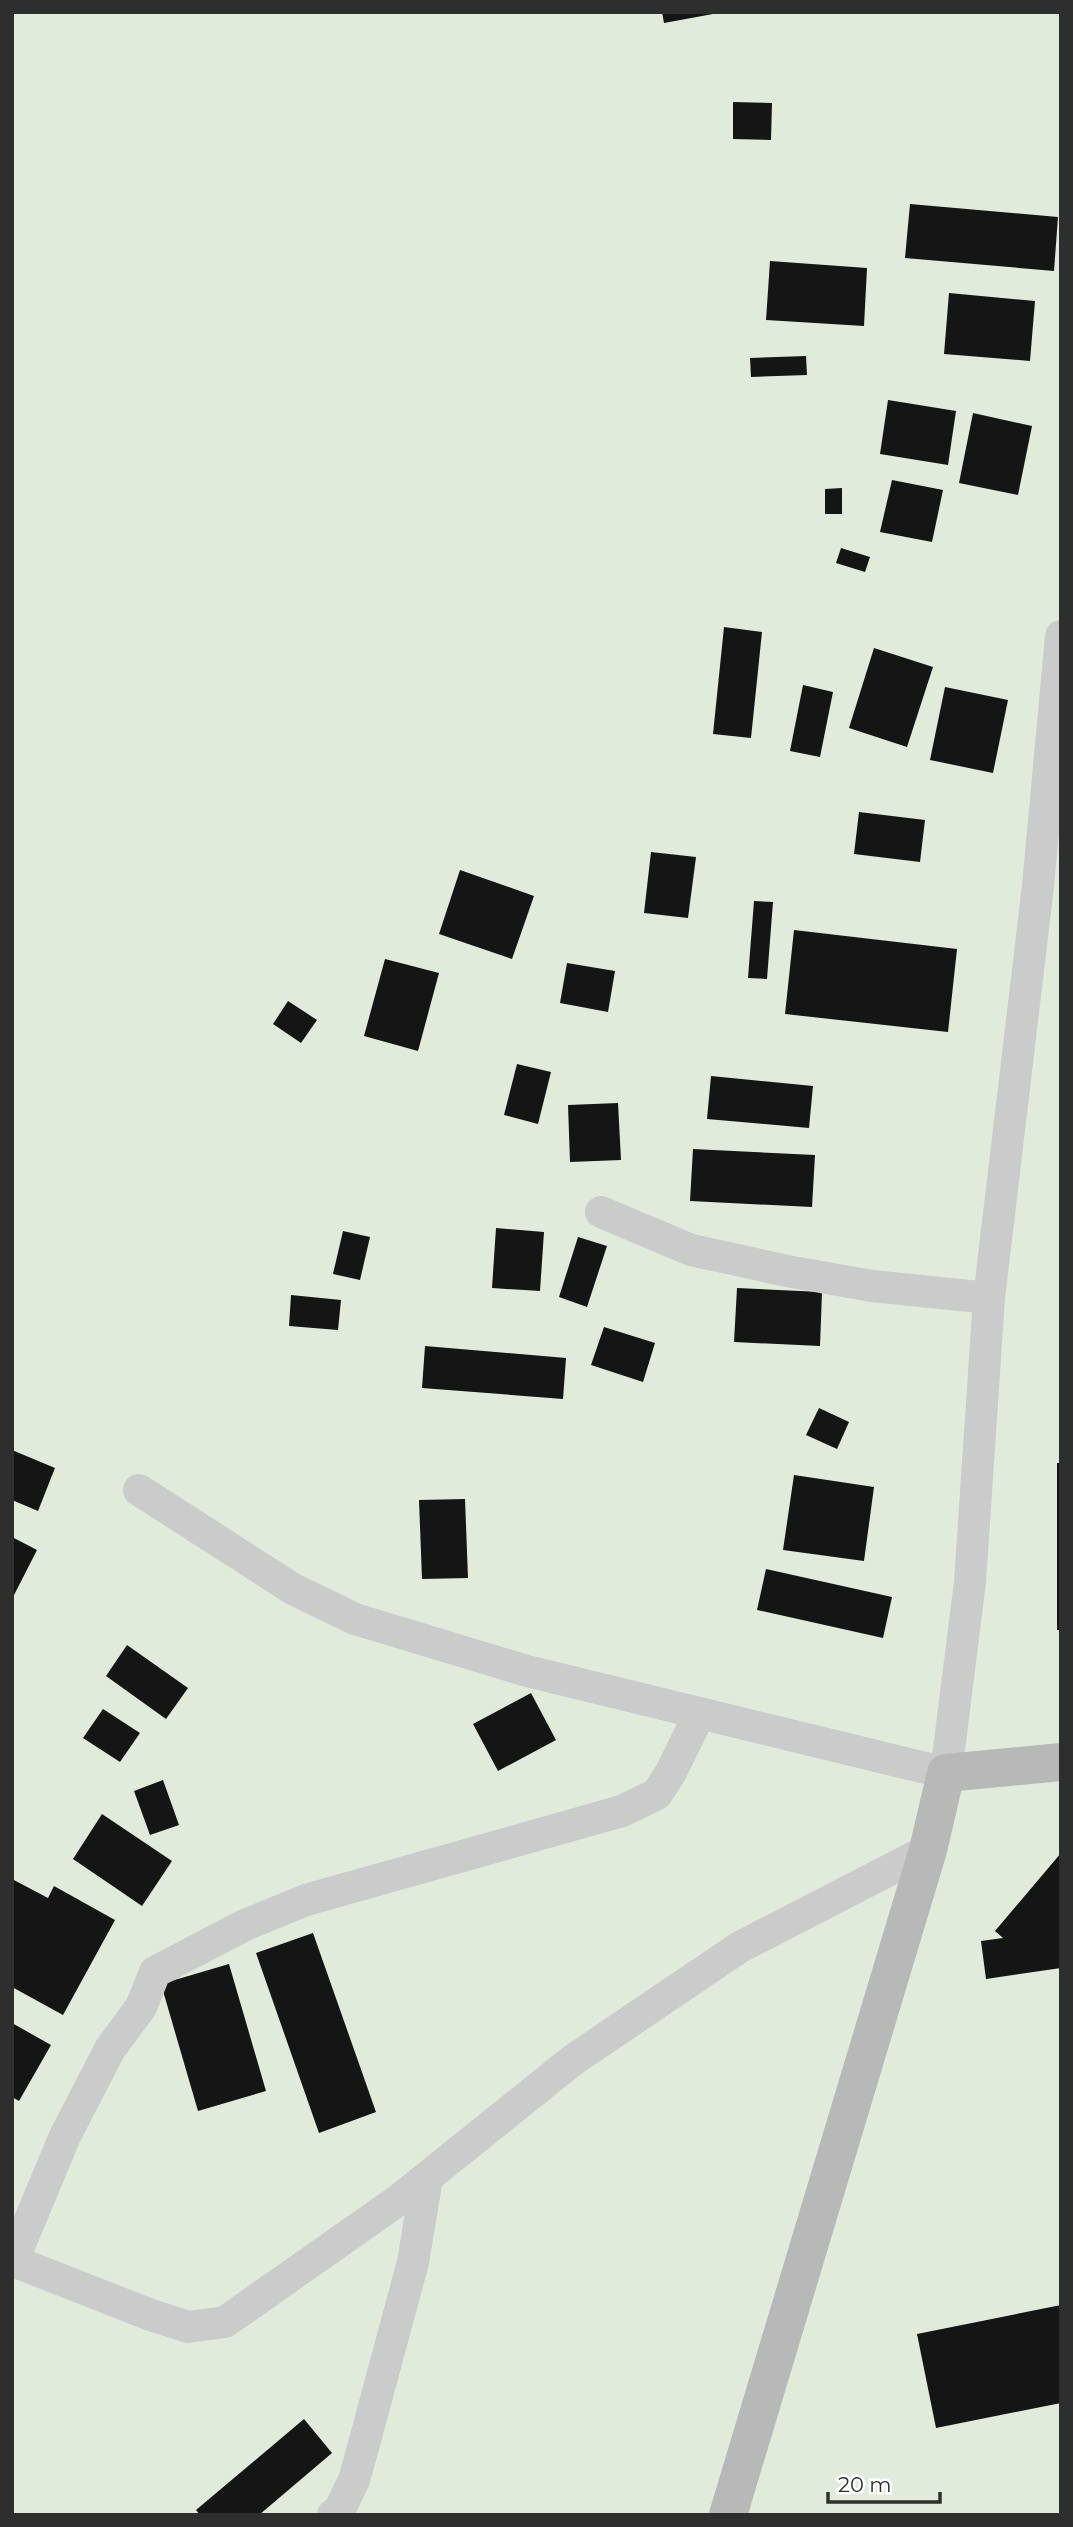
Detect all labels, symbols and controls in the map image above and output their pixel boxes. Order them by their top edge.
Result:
scale bar [828,2460,940,2504]
text: 20 m [838,2472,892,2497]

